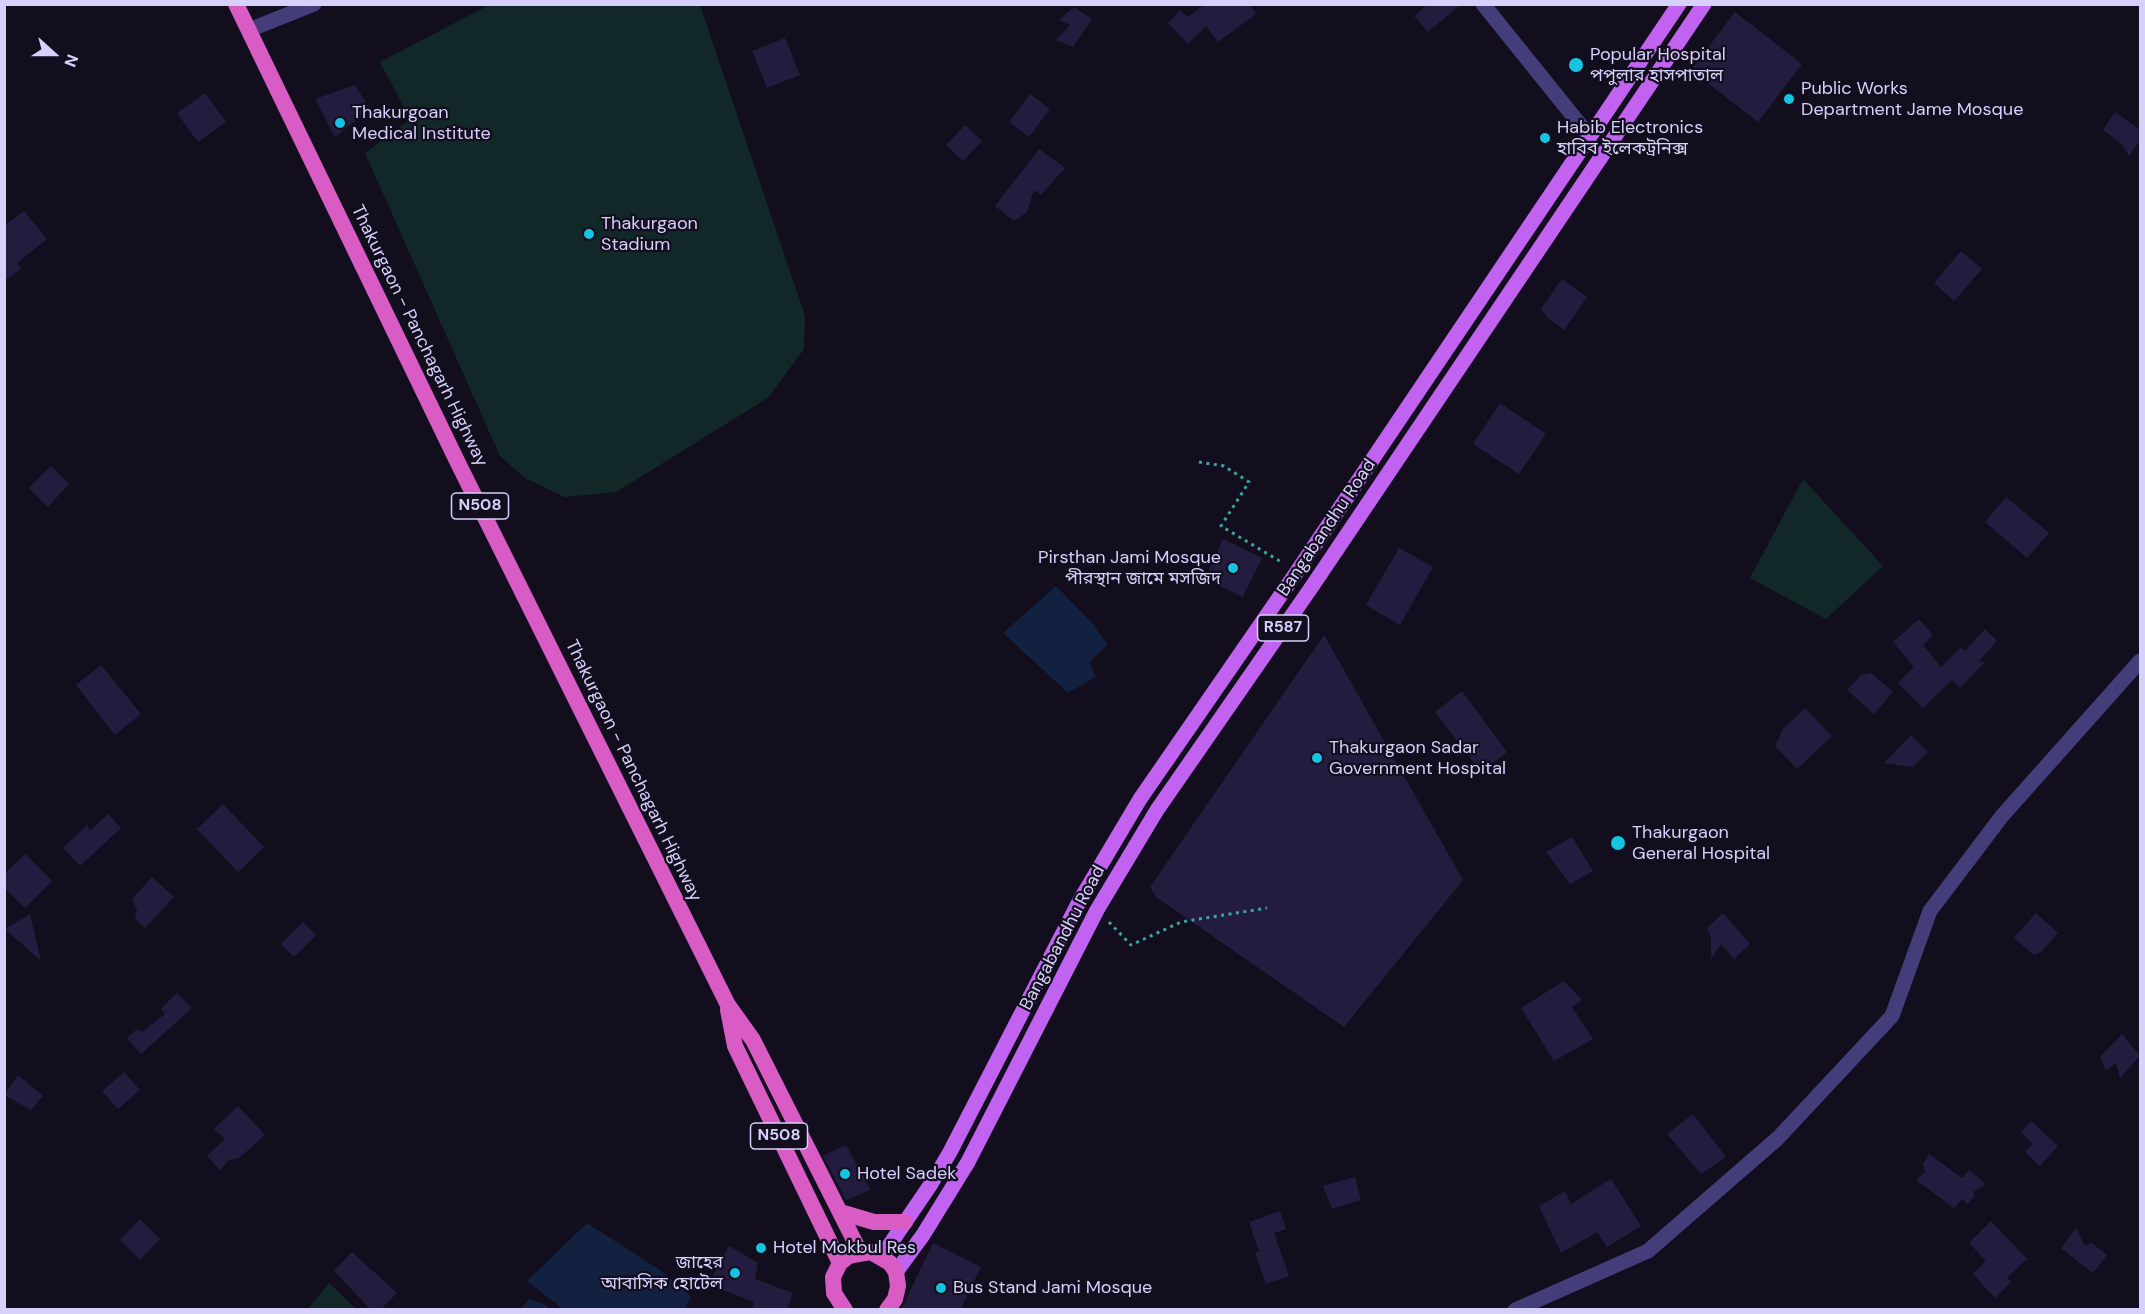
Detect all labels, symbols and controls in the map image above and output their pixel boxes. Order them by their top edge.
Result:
north arrow [24,24,84,84]
place label: Popular Hospital পপুলার হাসপাতাল [1590,44,1726,86]
text: N [59,51,83,70]
marker: Popular Hospital পপুলার হাসপাতাল [1567,56,1585,74]
place label: Public Works Department Jame Mosque [1801,78,2023,121]
marker: Public Works Department Jame Mosque [1782,92,1796,106]
place label: Thakurgoan Medical Institute [352,102,491,144]
marker: Thakurgoan Medical Institute [333,116,347,130]
place label: Habib Electronics হাবিব ইলেকট্রনিক্স [1557,117,1703,160]
marker: Habib Electronics হাবিব ইলেকট্রনিক্স [1538,131,1552,145]
street label: Thakurgaon - Panchagarh Highway [346,202,492,470]
place label: Thakurgaon Stadium [601,213,698,256]
marker: Thakurgaon Stadium [582,227,596,241]
street label: Bangabandhu Road [1273,455,1381,601]
road number: N508 [452,493,508,519]
place label: Pirsthan Jami Mosque পীরস্থান জামে মসজিদ [1038,547,1221,590]
marker: Pirsthan Jami Mosque পীরস্থান জামে মসজিদ [1226,561,1240,575]
road number: R587 [1258,615,1308,641]
street label: Thakurgaon - Panchagarh Highway [560,637,706,905]
place label: Thakurgaon Sadar Government Hospital [1329,737,1506,780]
marker: Thakurgaon Sadar Government Hospital [1310,751,1324,765]
place label: Thakurgaon General Hospital [1632,822,1770,864]
marker: Thakurgaon General Hospital [1609,834,1627,852]
street label: Bangabandhu Road [1016,862,1110,1014]
road number: N508 [750,1123,808,1149]
place label: Hotel Sadek [857,1163,956,1185]
marker: Hotel Sadek [838,1167,852,1181]
place label: Hotel Mokbul Res [773,1237,916,1259]
marker: Hotel Mokbul Res [754,1241,768,1255]
place label: জাহের আবাসিক হোটেল [601,1252,723,1294]
marker: জাহের আবাসিক হোটেল [728,1266,742,1280]
place label: Bus Stand Jami Mosque [953,1277,1152,1299]
marker: Bus Stand Jami Mosque [934,1281,948,1295]

